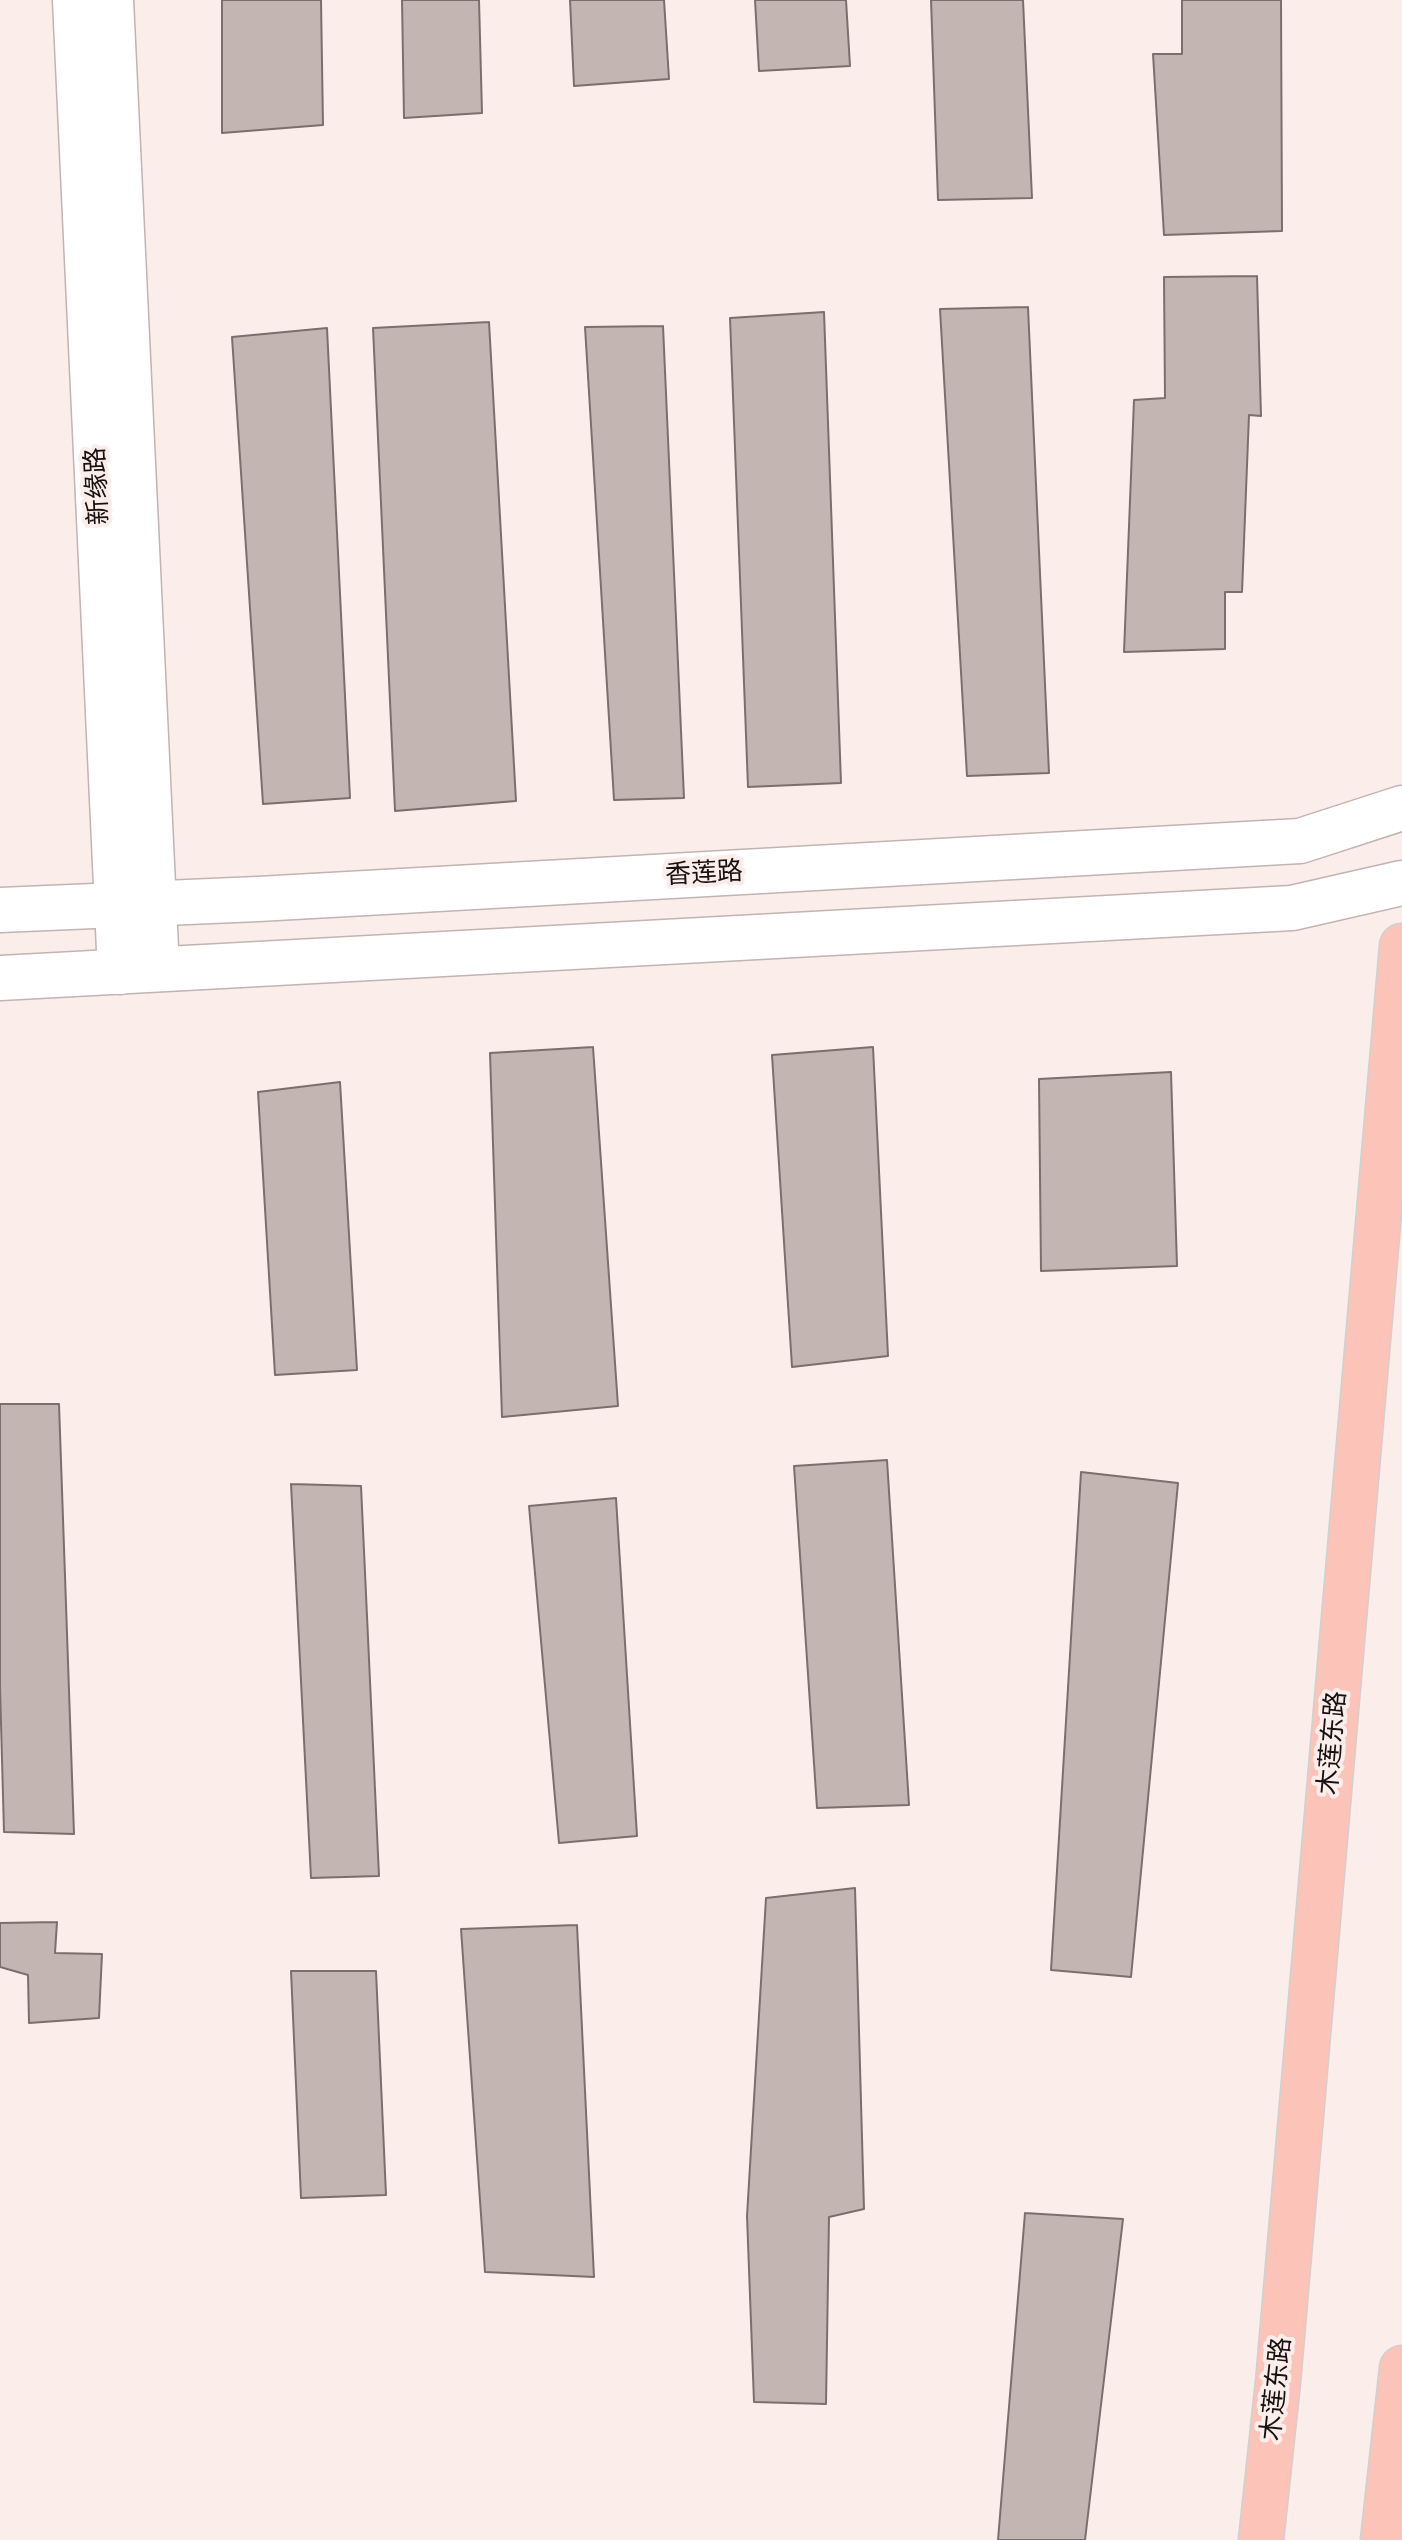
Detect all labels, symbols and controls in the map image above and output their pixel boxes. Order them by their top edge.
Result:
street label: 新缘路 [80,446,116,526]
street label: 香莲路 [664,856,744,892]
street label: 木莲东路 [1313,1690,1353,1796]
street label: 木莲东路 [1256,2336,1298,2442]

